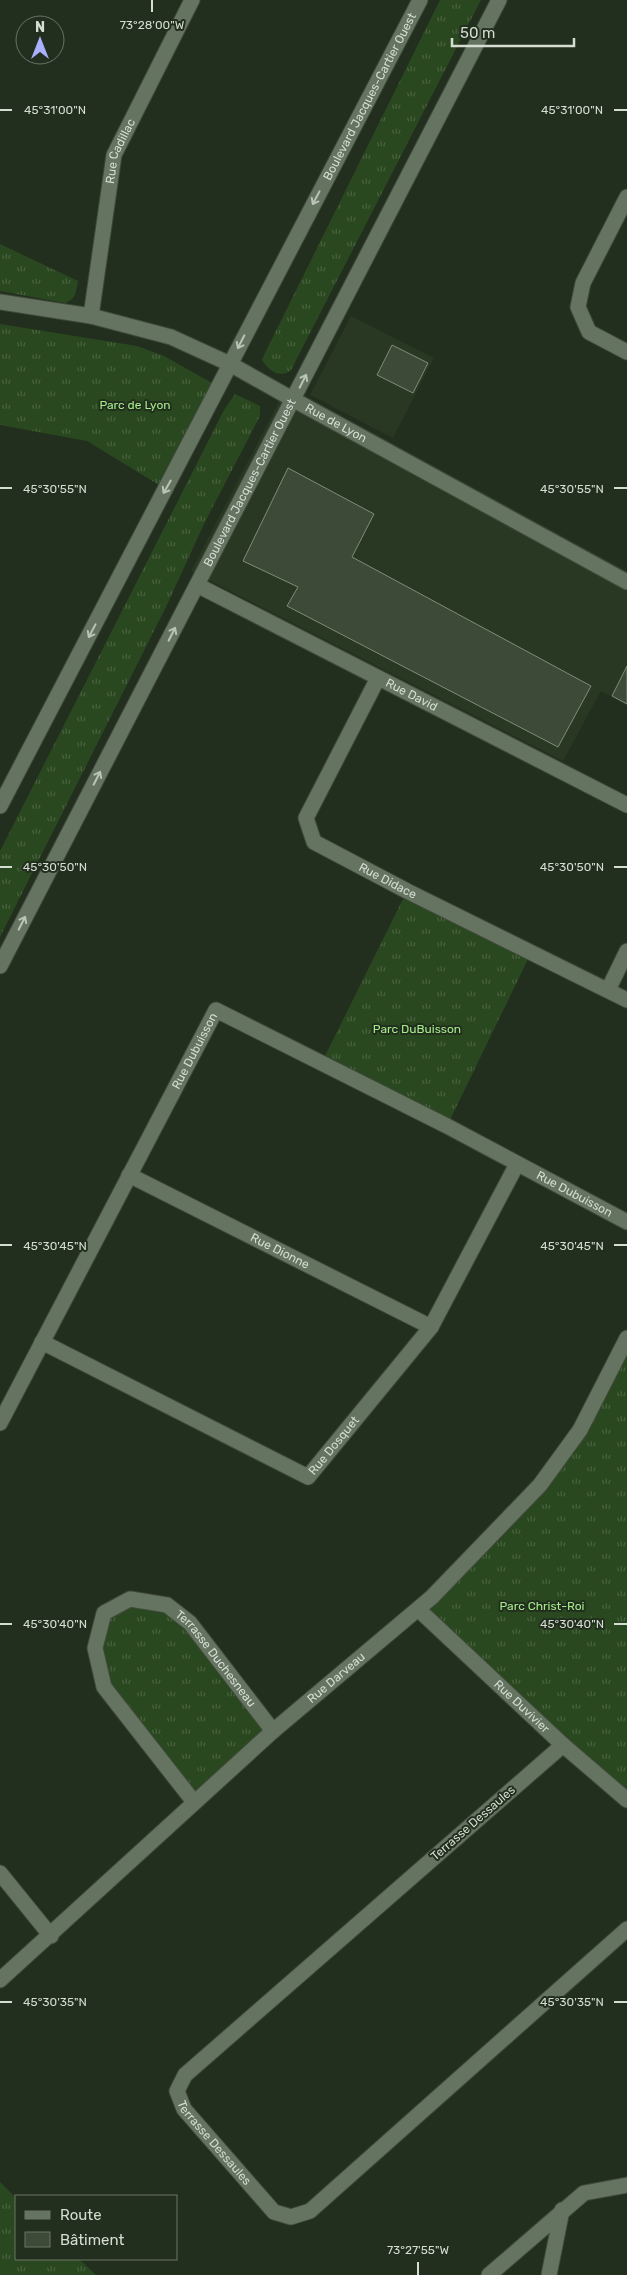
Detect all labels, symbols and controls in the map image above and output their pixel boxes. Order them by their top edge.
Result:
street label: Boulevard Jacques-Cartier Ouest [320,10,419,183]
north arrow [15,15,65,65]
scale bar [452,15,574,47]
text: 73°28'00"W [120,18,185,32]
text: N [35,19,45,36]
text: 50 m [460,24,495,42]
text: 45°31'00"N [24,103,86,117]
text: 45°31'00"N [541,103,603,117]
street label: Rue Cadillac [103,116,138,185]
one-way arrow [311,191,321,205]
one-way arrow [236,334,245,349]
one-way arrow [299,374,308,389]
street label: Boulevard Jacques-Cartier Ouest [201,396,299,569]
park label: Parc de Lyon [99,398,171,412]
street label: Rue de Lyon [303,401,369,445]
one-way arrow [162,479,172,493]
text: 45°30'55"N [23,482,87,496]
text: 45°30'55"N [540,482,604,496]
one-way arrow [86,623,96,637]
one-way arrow [168,627,177,642]
street label: Rue David [383,676,440,714]
one-way arrow [92,771,102,786]
text: 45°30'50"N [23,860,87,874]
street label: Rue Didace [356,860,419,902]
text: 45°30'50"N [540,860,604,874]
one-way arrow [17,915,27,930]
street label: Rue Dubuisson [169,1010,220,1091]
park label: Parc DuBuisson [373,1022,461,1036]
street label: Rue Dubuisson [534,1168,615,1220]
street label: Rue Dionne [248,1230,312,1272]
text: 45°30'45"N [23,1239,87,1253]
text: 45°30'45"N [540,1239,604,1253]
street label: Rue Dosquet [306,1413,362,1478]
park label: Parc Christ-Roi [500,1599,585,1613]
street label: Terrasse Duchesneau [173,1607,259,1710]
text: 45°30'40"N [23,1617,87,1631]
text: 45°30'40"N [540,1617,604,1631]
street label: Rue Darveau [304,1650,368,1706]
street label: Rue Duvivier [491,1677,553,1736]
street label: Terrasse Dessaules [428,1783,518,1863]
text: 45°30'35"N [23,1995,87,2009]
text: 45°30'35"N [540,1995,604,2009]
street label: Terrasse Dessaules [174,2099,254,2188]
legend [15,2195,178,2260]
text: Route [60,2206,102,2224]
text: Bâtiment [60,2231,124,2249]
text: 73°27'55"W [387,2243,449,2257]

